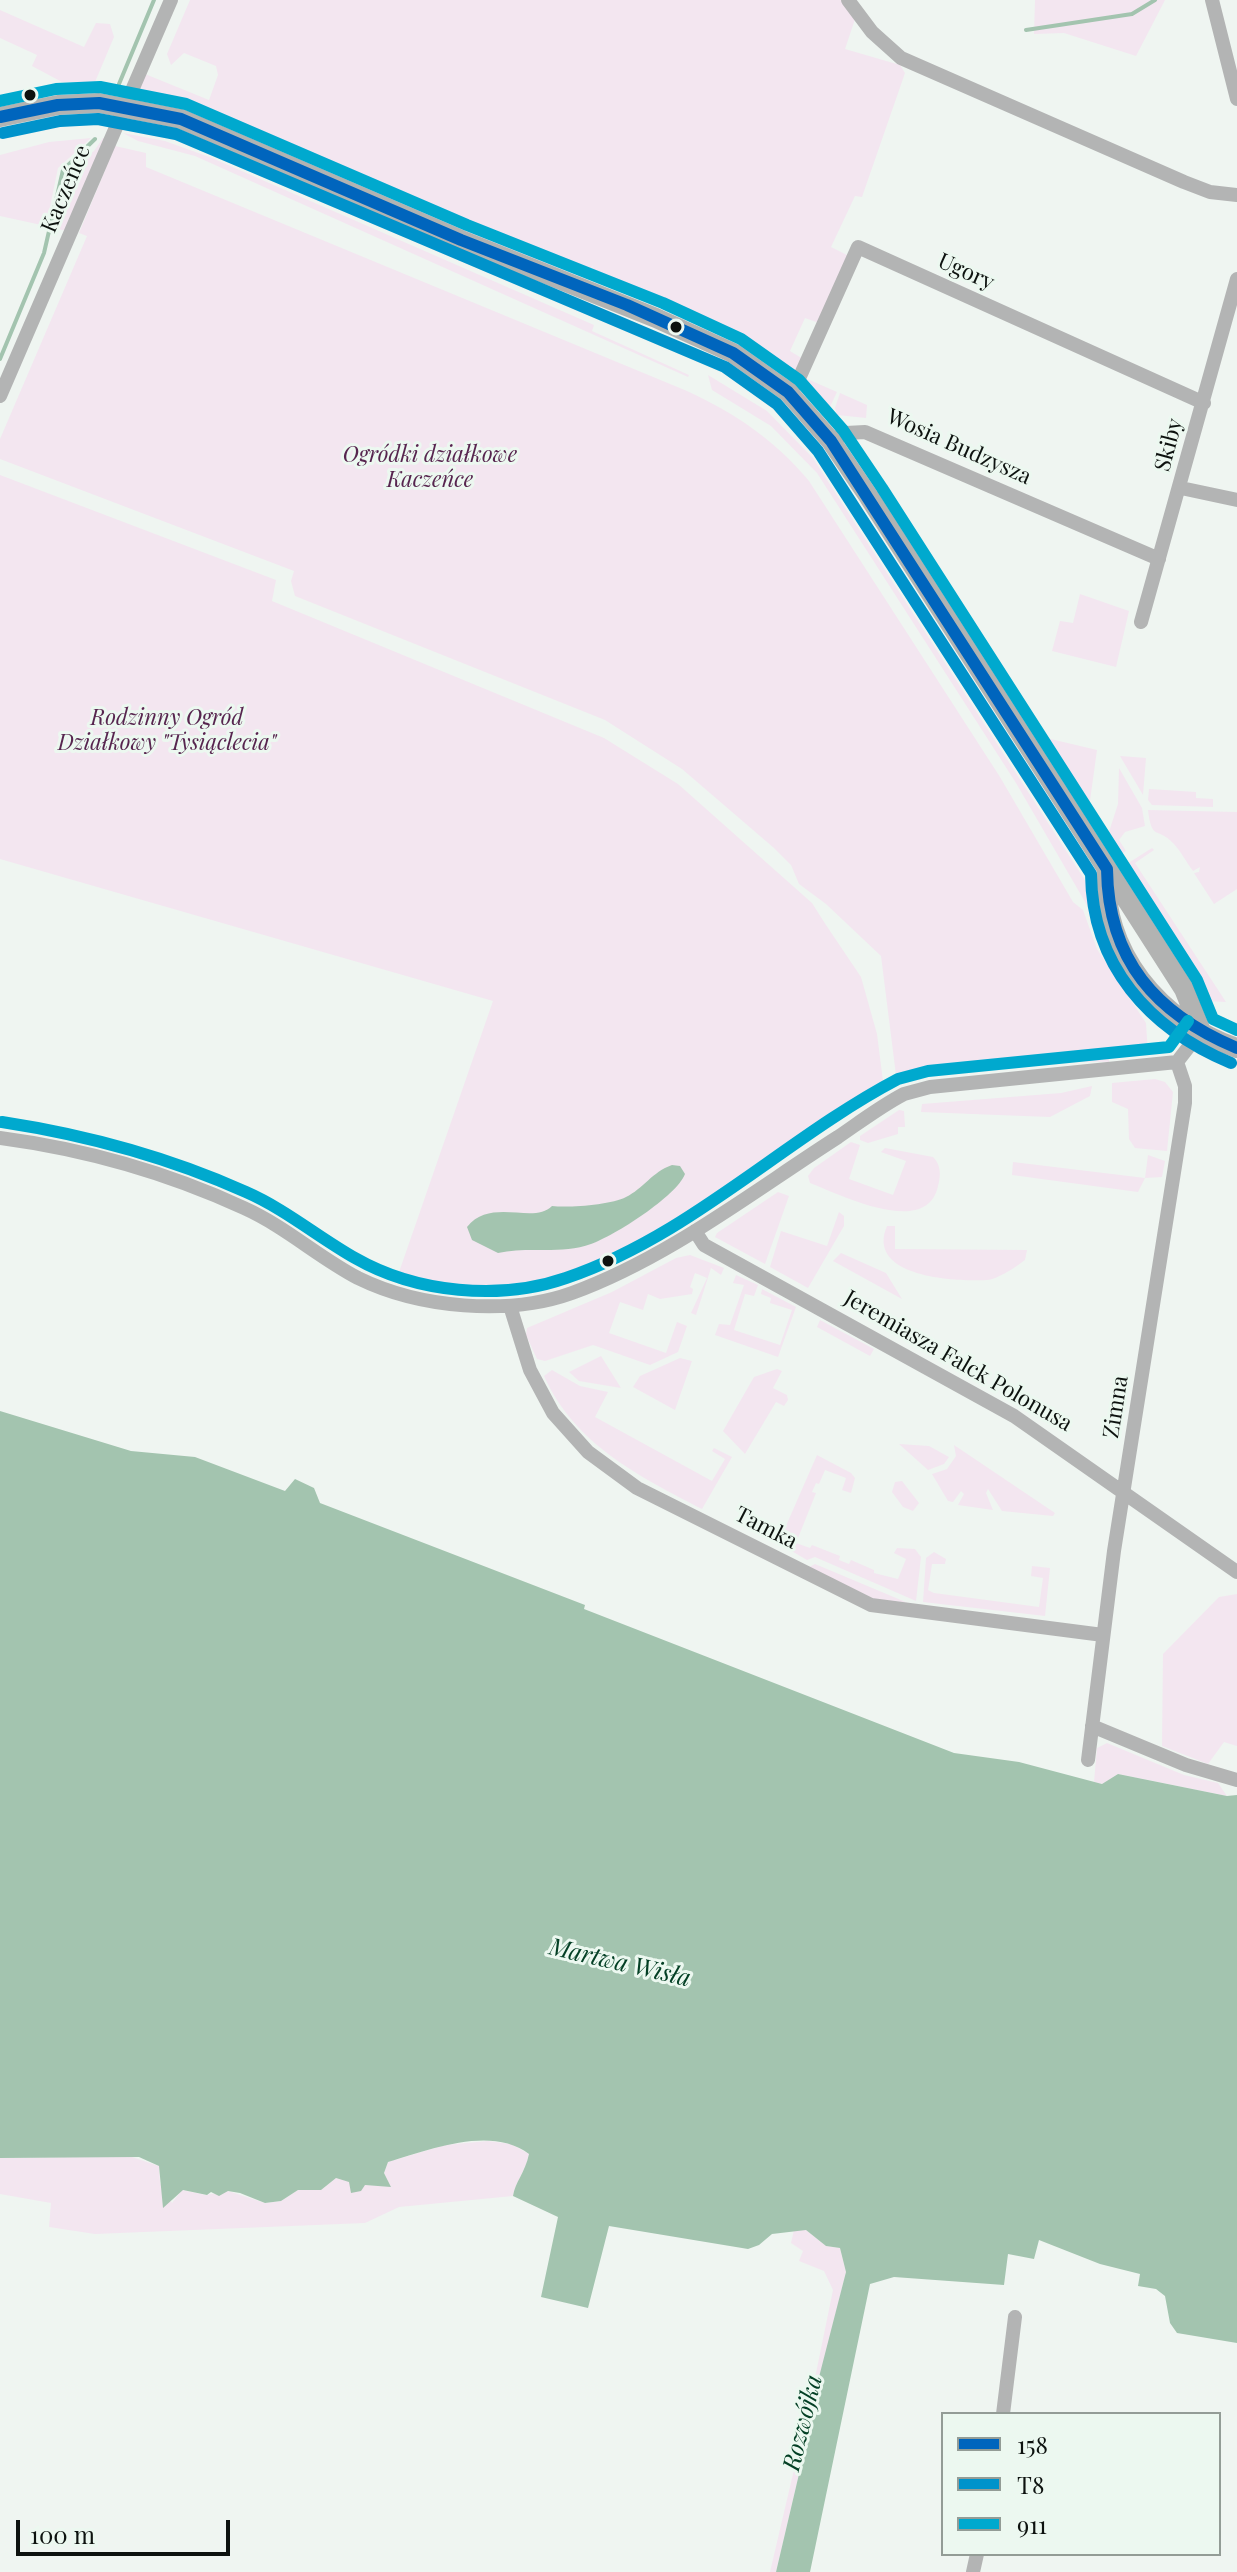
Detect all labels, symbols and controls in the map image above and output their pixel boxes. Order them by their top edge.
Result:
unlabelled marker [22,87,38,103]
street label: Kaczeńce [36,141,96,237]
street label: Ugory [934,248,998,296]
unlabelled marker [668,319,684,335]
street label: Wosia Budzysza [883,403,1035,491]
street label: Skiby [1149,416,1189,474]
park label: Ogródki działkowe Kaczeńce [343,442,517,494]
park label: Rodzinny Ogród Działkowy "Tysiąclecia" [58,705,276,756]
unlabelled marker [600,1253,616,1269]
street label: Jeremiasza Falck Polonusa [839,1285,1077,1437]
street label: Zimna [1098,1374,1134,1440]
street label: Tamka [730,1501,802,1555]
water label: Martwa Wisła [547,1933,693,1993]
water label: Rozwójka [777,2372,829,2474]
legend [941,2412,1221,2556]
text: 158 [1017,2428,1048,2460]
text: T8 [1017,2468,1044,2500]
scale bar [20,2504,234,2554]
text: 911 [1017,2508,1047,2540]
text: 100 m [30,2518,95,2550]

